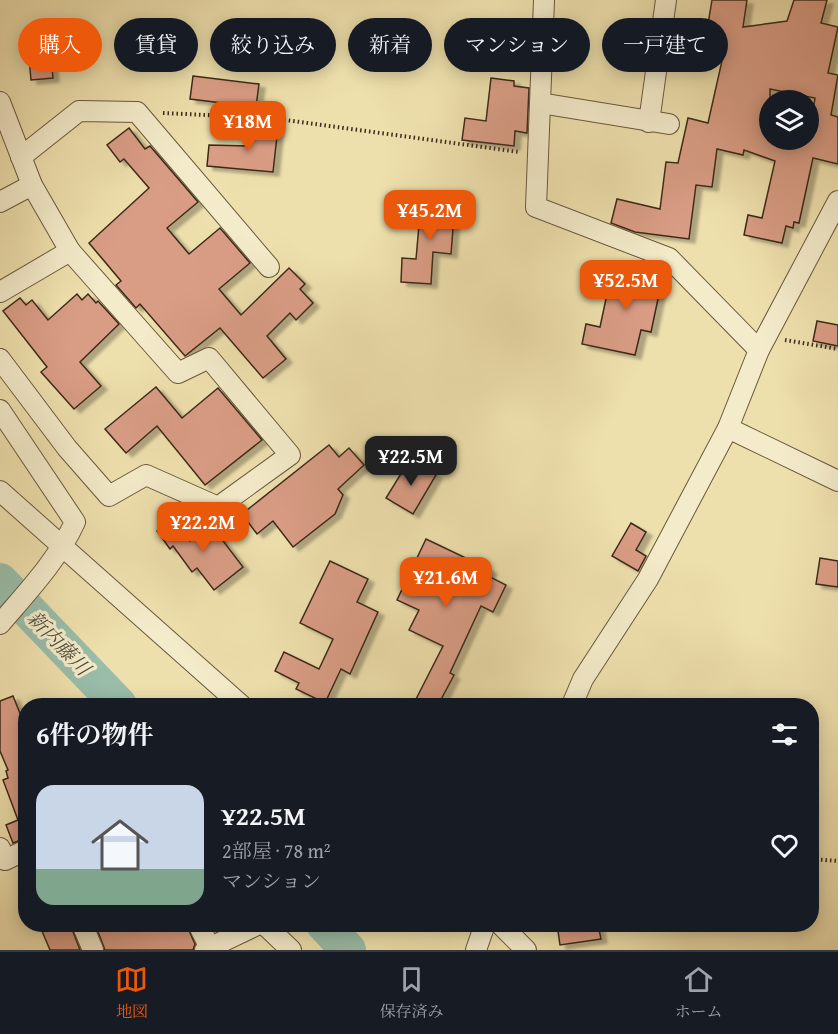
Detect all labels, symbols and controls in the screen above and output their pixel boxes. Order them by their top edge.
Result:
chip: 購入 [18,18,102,72]
chip: 賃貸 [114,18,198,72]
chip: 絞り込み [210,18,336,72]
chip: 新着 [348,18,432,72]
chip: マンション [444,18,590,72]
chip: 一戸建て [602,18,728,72]
map controls [759,90,819,150]
button: layers [759,90,819,150]
pin: ¥18M [212,101,284,152]
text: ¥18M [224,106,272,135]
pin: ¥45.2M [381,190,479,241]
text: ¥45.2M [398,195,462,224]
pin: ¥52.5M [577,260,675,311]
text: ¥52.5M [594,265,658,294]
pin: ¥22.5M [362,436,460,487]
text: ¥22.5M [379,441,443,470]
pin: ¥22.2M [154,502,252,553]
text: ¥22.2M [171,507,235,536]
pin: ¥21.6M [397,557,495,608]
text: ¥21.6M [414,562,478,591]
water label: 新内藤川 [21,604,99,683]
text: 6件の物件 [36,715,153,754]
icon: filters [768,718,801,751]
text: ¥22.5M [222,796,306,835]
icon: home [84,809,156,881]
icon: heart [768,829,801,862]
text: 2部屋 · 78 m² [222,836,331,865]
text: マンション [222,866,321,895]
tab: 地図 [115,963,148,1023]
tab: 保存済み [379,963,443,1023]
tab: ホーム [674,963,722,1023]

